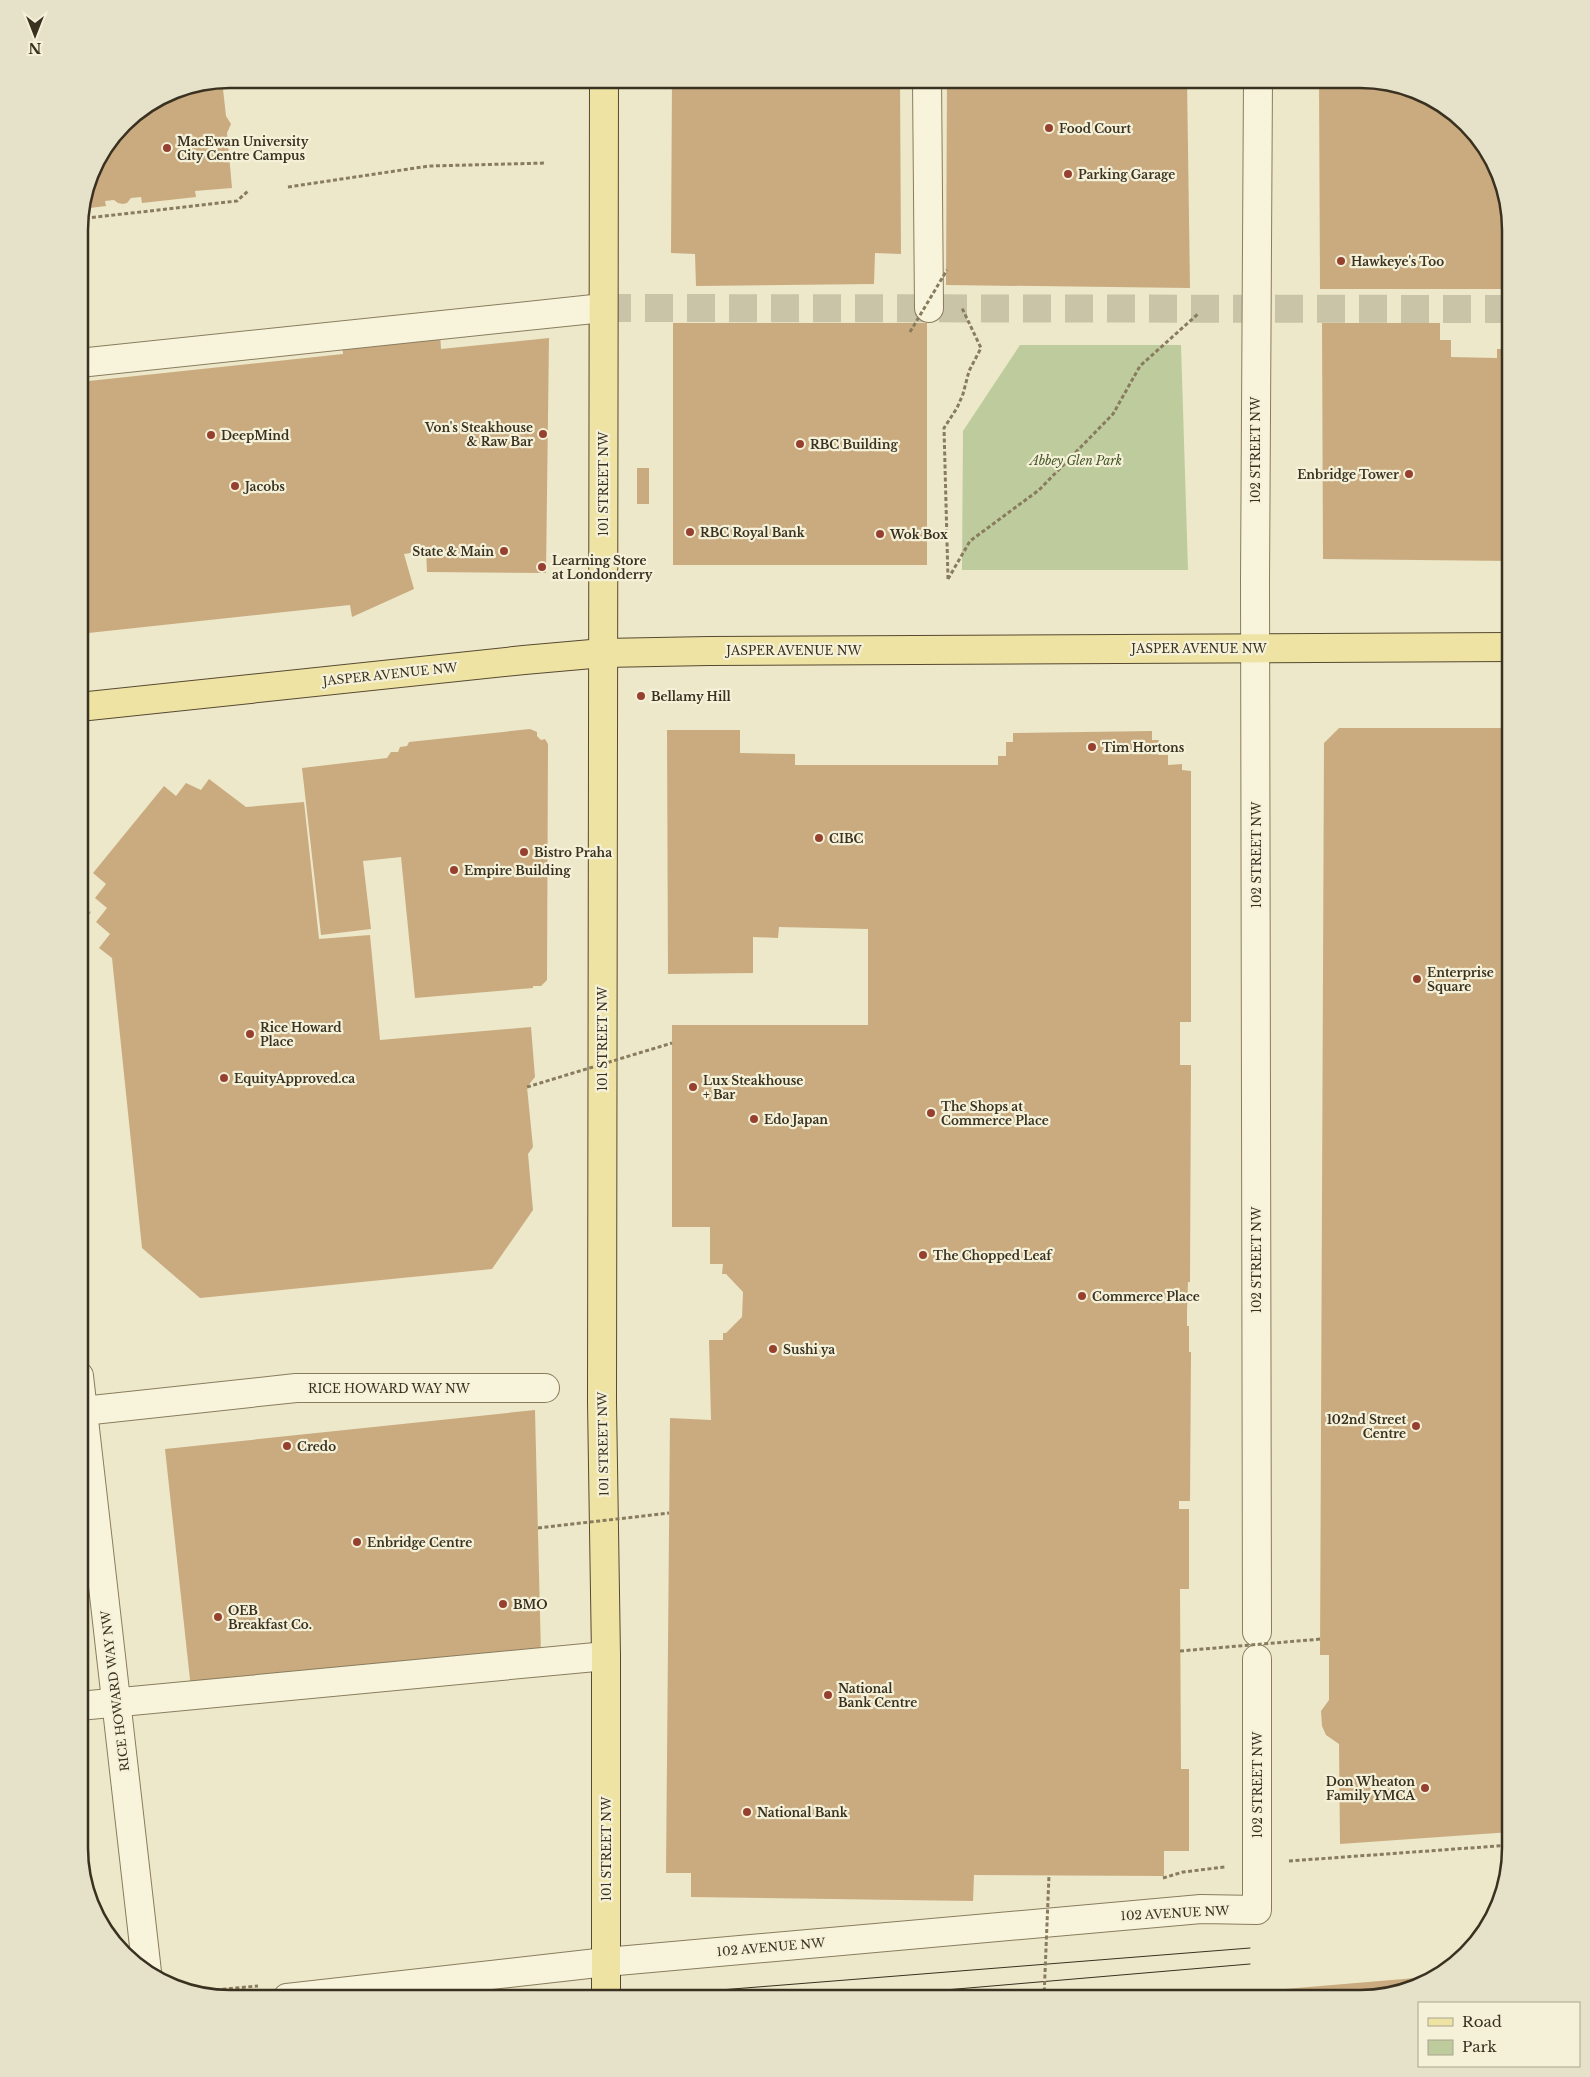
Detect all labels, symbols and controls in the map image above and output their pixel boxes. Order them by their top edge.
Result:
north arrow [10,10,60,60]
text: N [28,39,42,57]
place label: Food Court [1059,121,1131,136]
marker: Food Court [1043,122,1055,134]
place label: MacEwan University City Centre Campus [177,134,309,163]
marker: MacEwan University City Centre Campus [161,142,173,154]
place label: Parking Garage [1078,167,1175,182]
marker: Parking Garage [1062,168,1074,180]
place label: Hawkeye's Too [1351,254,1444,269]
marker: Hawkeye's Too [1335,255,1347,267]
street label: 102 STREET NW [1248,396,1263,503]
place label: Von's Steakhouse & Raw Bar [424,420,533,449]
place label: DeepMind [221,428,290,443]
marker: Von's Steakhouse & Raw Bar [537,428,549,440]
marker: DeepMind [205,429,217,441]
street label: 101 STREET NW [596,431,611,536]
place label: RBC Building [810,437,898,452]
marker: RBC Building [794,438,806,450]
park label: Abbey Glen Park [1028,453,1122,468]
place label: Enbridge Tower [1297,467,1399,482]
marker: Enbridge Tower [1403,468,1415,480]
place label: Jacobs [242,479,285,494]
marker: Jacobs [229,480,241,492]
place label: RBC Royal Bank [700,525,806,540]
marker: RBC Royal Bank [684,526,696,538]
place label: Wok Box [889,527,948,542]
marker: Wok Box [874,528,886,540]
place label: State & Main [412,544,494,559]
marker: State & Main [498,545,510,557]
place label: Learning Store at Londonderry [552,553,653,582]
marker: Learning Store at Londonderry [536,561,548,573]
street label: JASPER AVENUE NW [1129,641,1268,656]
street label: JASPER AVENUE NW [724,643,863,658]
street label: JASPER AVENUE NW [320,659,459,689]
place label: Bellamy Hill [651,689,731,704]
marker: Bellamy Hill [635,690,647,702]
place label: Tim Hortons [1102,740,1185,755]
marker: Tim Hortons [1086,741,1098,753]
street label: 102 STREET NW [1249,801,1264,908]
place label: CIBC [829,831,864,846]
marker: CIBC [813,832,825,844]
place label: Bistro Praha [534,845,612,860]
marker: Bistro Praha [518,846,530,858]
place label: Empire Building [464,863,571,878]
marker: Empire Building [448,864,460,876]
place label: Enterprise Square [1427,965,1494,994]
marker: Enterprise Square [1411,973,1423,985]
street label: 101 STREET NW [595,986,610,1091]
place label: Rice Howard Place [260,1020,342,1049]
marker: Rice Howard Place [244,1028,256,1040]
place label: EquityApproved.ca [234,1071,355,1086]
marker: EquityApproved.ca [218,1072,230,1084]
place label: Lux Steakhouse + Bar [703,1073,803,1102]
marker: Lux Steakhouse + Bar [687,1081,699,1093]
place label: The Shops at Commerce Place [941,1099,1049,1128]
marker: The Shops at Commerce Place [925,1107,937,1119]
place label: Edo Japan [764,1112,828,1127]
marker: Edo Japan [748,1113,760,1125]
street label: 102 STREET NW [1249,1206,1264,1313]
place label: The Chopped Leaf [933,1248,1053,1263]
marker: The Chopped Leaf [917,1249,929,1261]
place label: Commerce Place [1092,1289,1200,1304]
marker: Commerce Place [1076,1290,1088,1302]
place label: Sushi ya [783,1342,835,1357]
marker: Sushi ya [767,1343,779,1355]
street label: RICE HOWARD WAY NW [308,1381,471,1396]
street label: 101 STREET NW [595,1391,611,1496]
place label: 102nd Street Centre [1327,1412,1406,1441]
marker: 102nd Street Centre [1410,1420,1422,1432]
place label: Credo [297,1439,336,1454]
marker: Credo [281,1440,293,1452]
place label: Enbridge Centre [367,1535,472,1550]
marker: Enbridge Centre [351,1536,363,1548]
place label: BMO [513,1597,547,1612]
marker: BMO [497,1598,509,1610]
place label: OEB Breakfast Co. [228,1603,312,1632]
street label: RICE HOWARD WAY NW [98,1609,132,1772]
marker: OEB Breakfast Co. [212,1611,224,1623]
place label: National Bank Centre [838,1681,917,1710]
marker: National Bank Centre [822,1689,834,1701]
street label: 102 STREET NW [1250,1731,1265,1838]
place label: Don Wheaton Family YMCA [1326,1774,1416,1803]
marker: Don Wheaton Family YMCA [1419,1782,1431,1794]
street label: 101 STREET NW [599,1796,614,1901]
place label: National Bank [757,1805,849,1820]
marker: National Bank [741,1806,753,1818]
street label: 102 AVENUE NW [1120,1903,1231,1923]
street label: 102 AVENUE NW [716,1935,827,1959]
legend [1418,2002,1580,2067]
text: Road [1462,2012,1502,2031]
text: Park [1462,2037,1498,2056]

